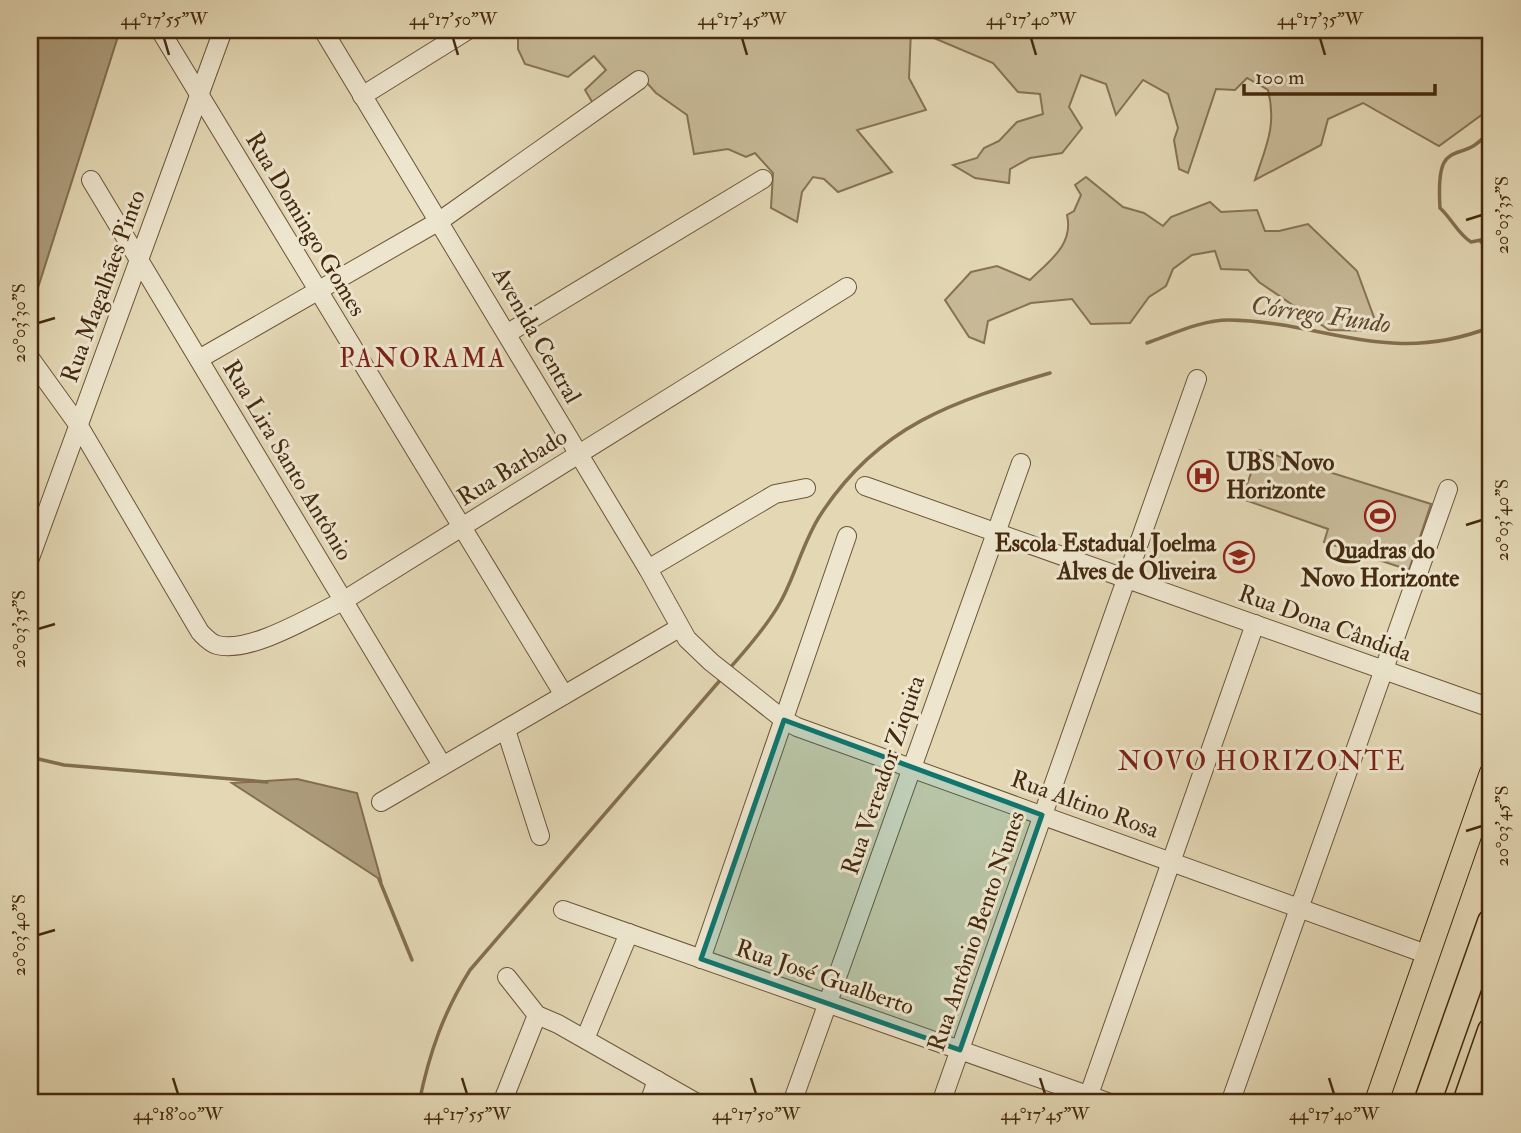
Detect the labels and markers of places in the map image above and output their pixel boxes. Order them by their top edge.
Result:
place label: UBS Novo Horizonte [1226,447,1335,506]
hospital icon: UBS Novo Horizonte [1186,459,1220,493]
sports icon: Quadras do Novo Horizonte [1363,499,1397,533]
place label: Escola Estadual Joelma Alves de Oliveira [994,528,1217,587]
place label: Quadras do Novo Horizonte [1300,535,1459,594]
school or university icon: Escola Estadual Joelma Alves de Oliveira [1222,540,1256,574]

